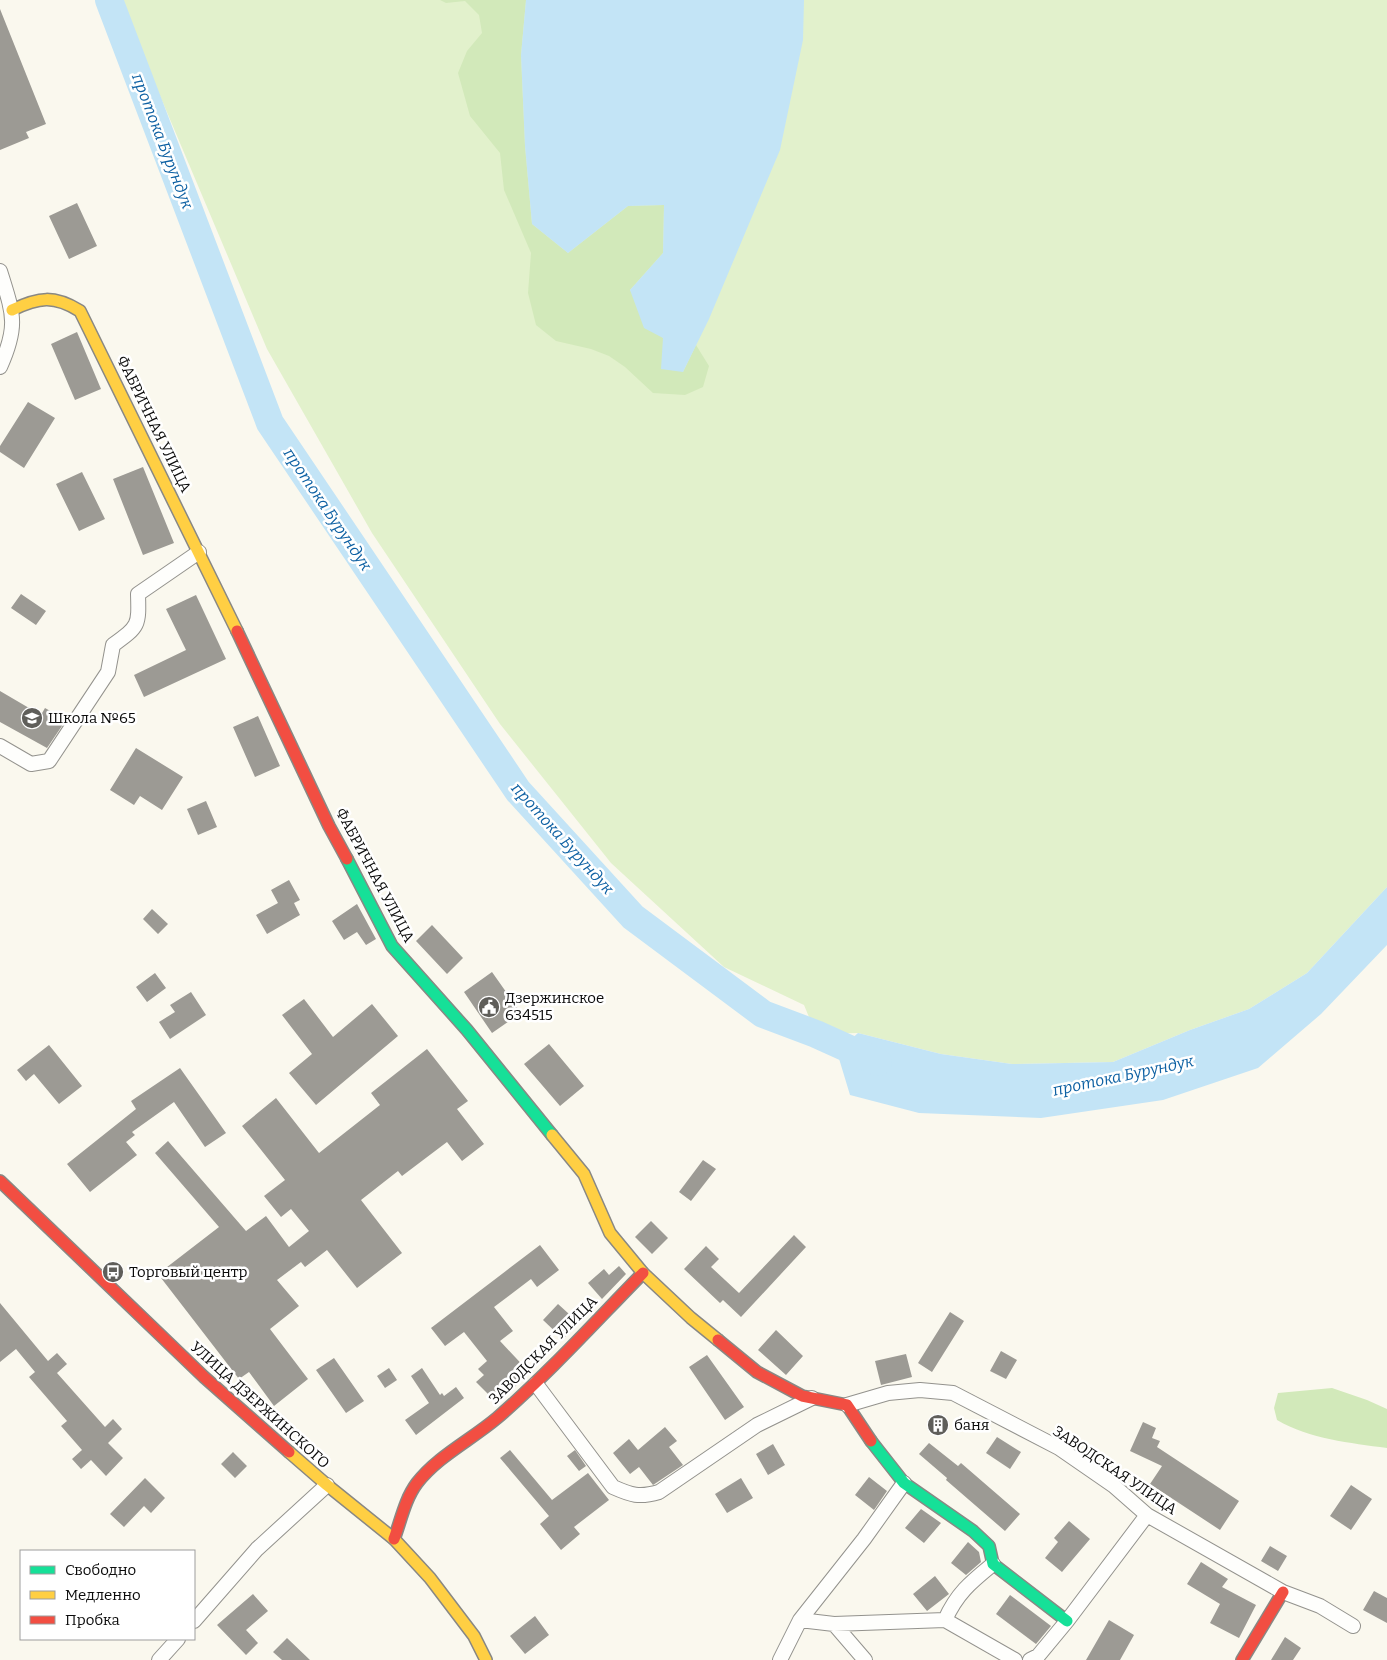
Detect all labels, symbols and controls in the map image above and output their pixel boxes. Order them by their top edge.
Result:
water label: протока Бурундук [128,70,198,213]
street label: ФАБРИЧНАЯ УЛИЦА [113,353,195,496]
water label: протока Бурундук [279,444,376,575]
school or university icon: Школа №65 [20,706,44,730]
place label: Школа №65 [48,709,136,727]
water label: протока Бурундук [507,778,618,899]
street label: ФАБРИЧНАЯ УЛИЦА [332,805,418,946]
place label: Дзержинское 634515 [505,989,604,1024]
public building icon: Дзержинское 634515 [477,995,501,1019]
water label: протока Бурундук [1050,1051,1196,1100]
bus stop icon: Торговый центр [101,1260,125,1284]
place label: Торговый центр [129,1263,247,1281]
street label: ЗАВОДСКАЯ УЛИЦА [485,1292,601,1408]
street label: УЛИЦА ДЗЕРЖИНСКОГО [187,1338,333,1472]
building icon: баня [926,1413,950,1437]
place label: баня [954,1416,989,1434]
street label: ЗАВОДСКАЯ УЛИЦА [1050,1422,1181,1518]
legend [20,1550,195,1640]
text: Свободно [65,1561,136,1579]
text: Медленно [65,1586,141,1604]
text: Пробка [65,1611,120,1629]

